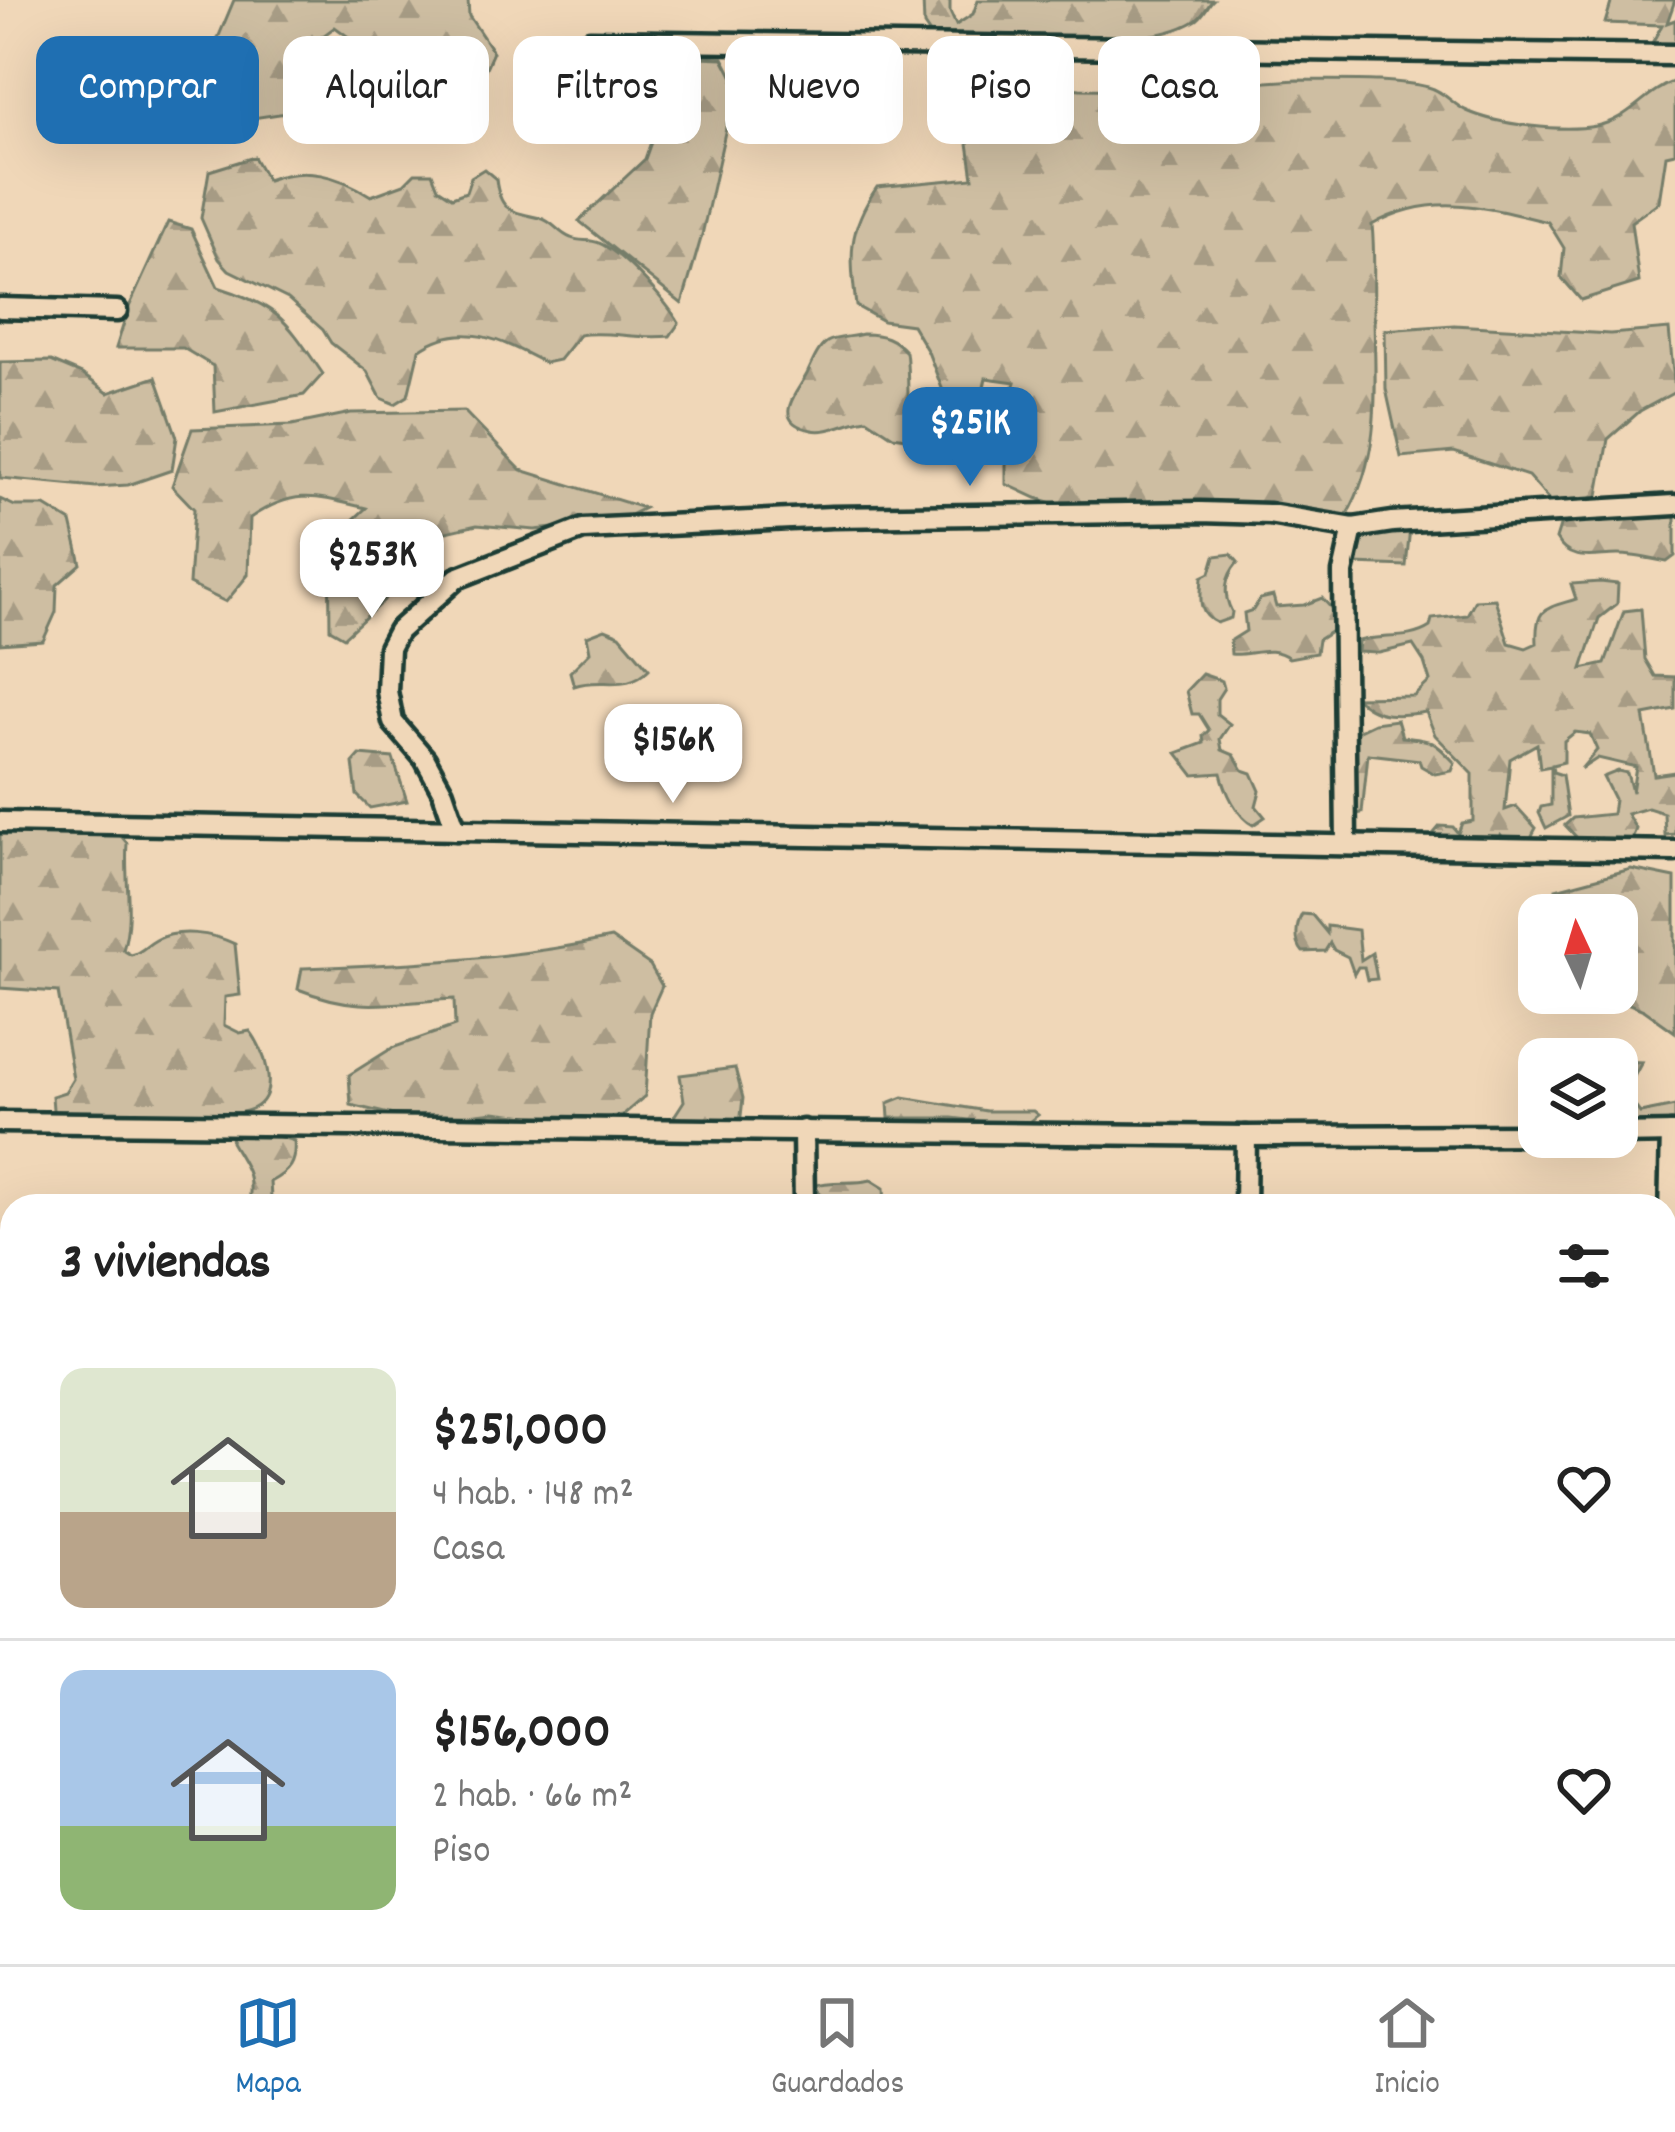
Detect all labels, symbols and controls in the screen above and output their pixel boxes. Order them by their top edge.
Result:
chip: Comprar [36,36,259,144]
chip: Alquilar [283,36,489,144]
chip: Filtros [513,36,701,144]
chip: Nuevo [725,36,903,144]
chip: Piso [927,36,1074,144]
chip: Casa [1098,36,1260,144]
pin: $251K [886,387,1054,489]
text: $251K [929,398,1011,453]
pin: $253K [288,519,456,621]
text: $253K [327,530,417,585]
pin: $156K [589,704,757,806]
text: $156K [631,715,715,770]
north arrow [1518,894,1638,1014]
map controls [1518,894,1638,1158]
button: layers [1518,1038,1638,1158]
text: 3 viviendas [60,1230,271,1302]
icon: filters [1551,1233,1617,1299]
text: $251,000 [432,1397,608,1469]
icon: home [156,1416,300,1560]
icon: heart [1551,1455,1617,1521]
text: 4 hab. · 148 m² [432,1469,634,1524]
text: Casa [432,1524,504,1579]
text: $156,000 [432,1699,611,1771]
icon: home [156,1718,300,1862]
icon: heart [1551,1757,1617,1823]
text: 2 hab. · 66 m² [432,1771,632,1826]
text: Piso [432,1826,491,1881]
tab: Mapa [235,1990,301,2109]
tab: Guardados [771,1990,904,2109]
tab: Inicio [1374,1990,1440,2109]

